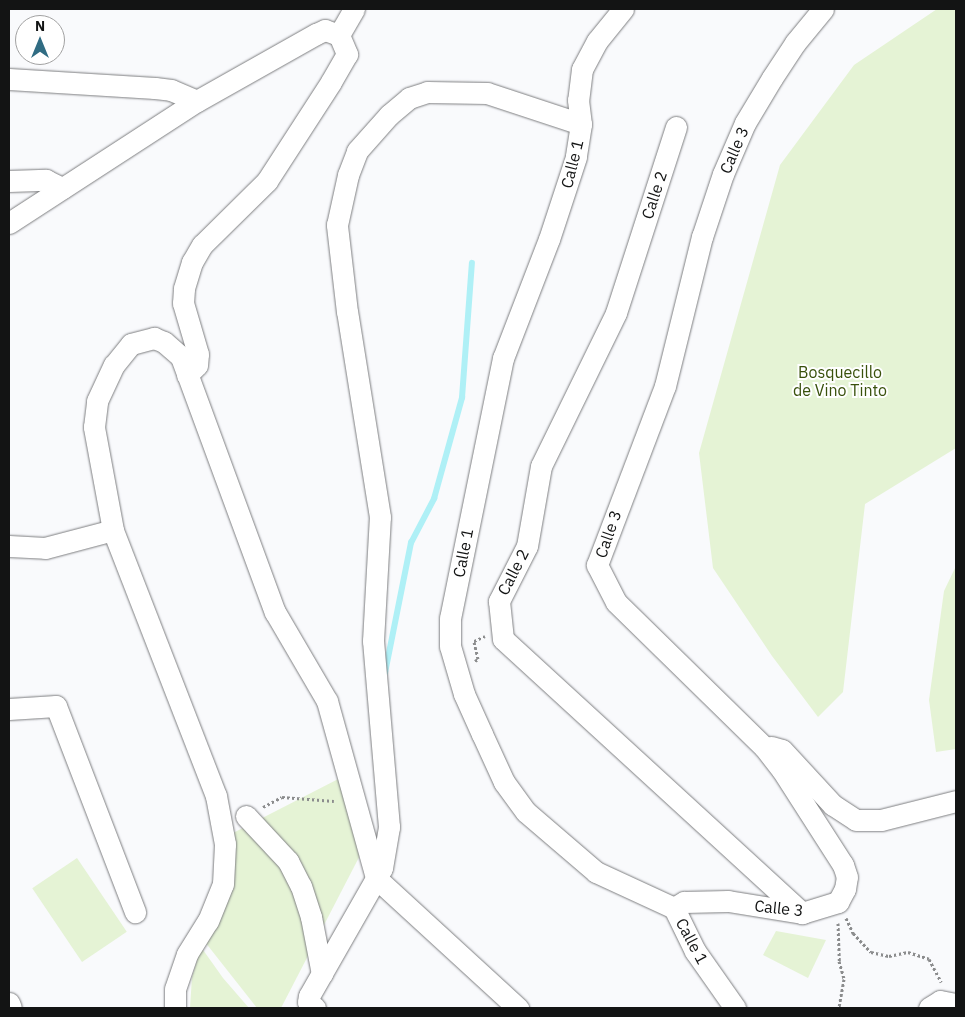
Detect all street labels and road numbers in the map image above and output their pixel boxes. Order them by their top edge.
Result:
street label: Calle 3 [716,124,752,176]
street label: Calle 1 [557,138,587,190]
street label: Calle 2 [637,169,671,221]
street label: Calle 3 [591,508,625,560]
street label: Calle 1 [449,527,477,579]
street label: Calle 2 [493,546,533,598]
street label: Calle 3 [753,896,805,920]
street label: Calle 1 [672,915,712,967]

